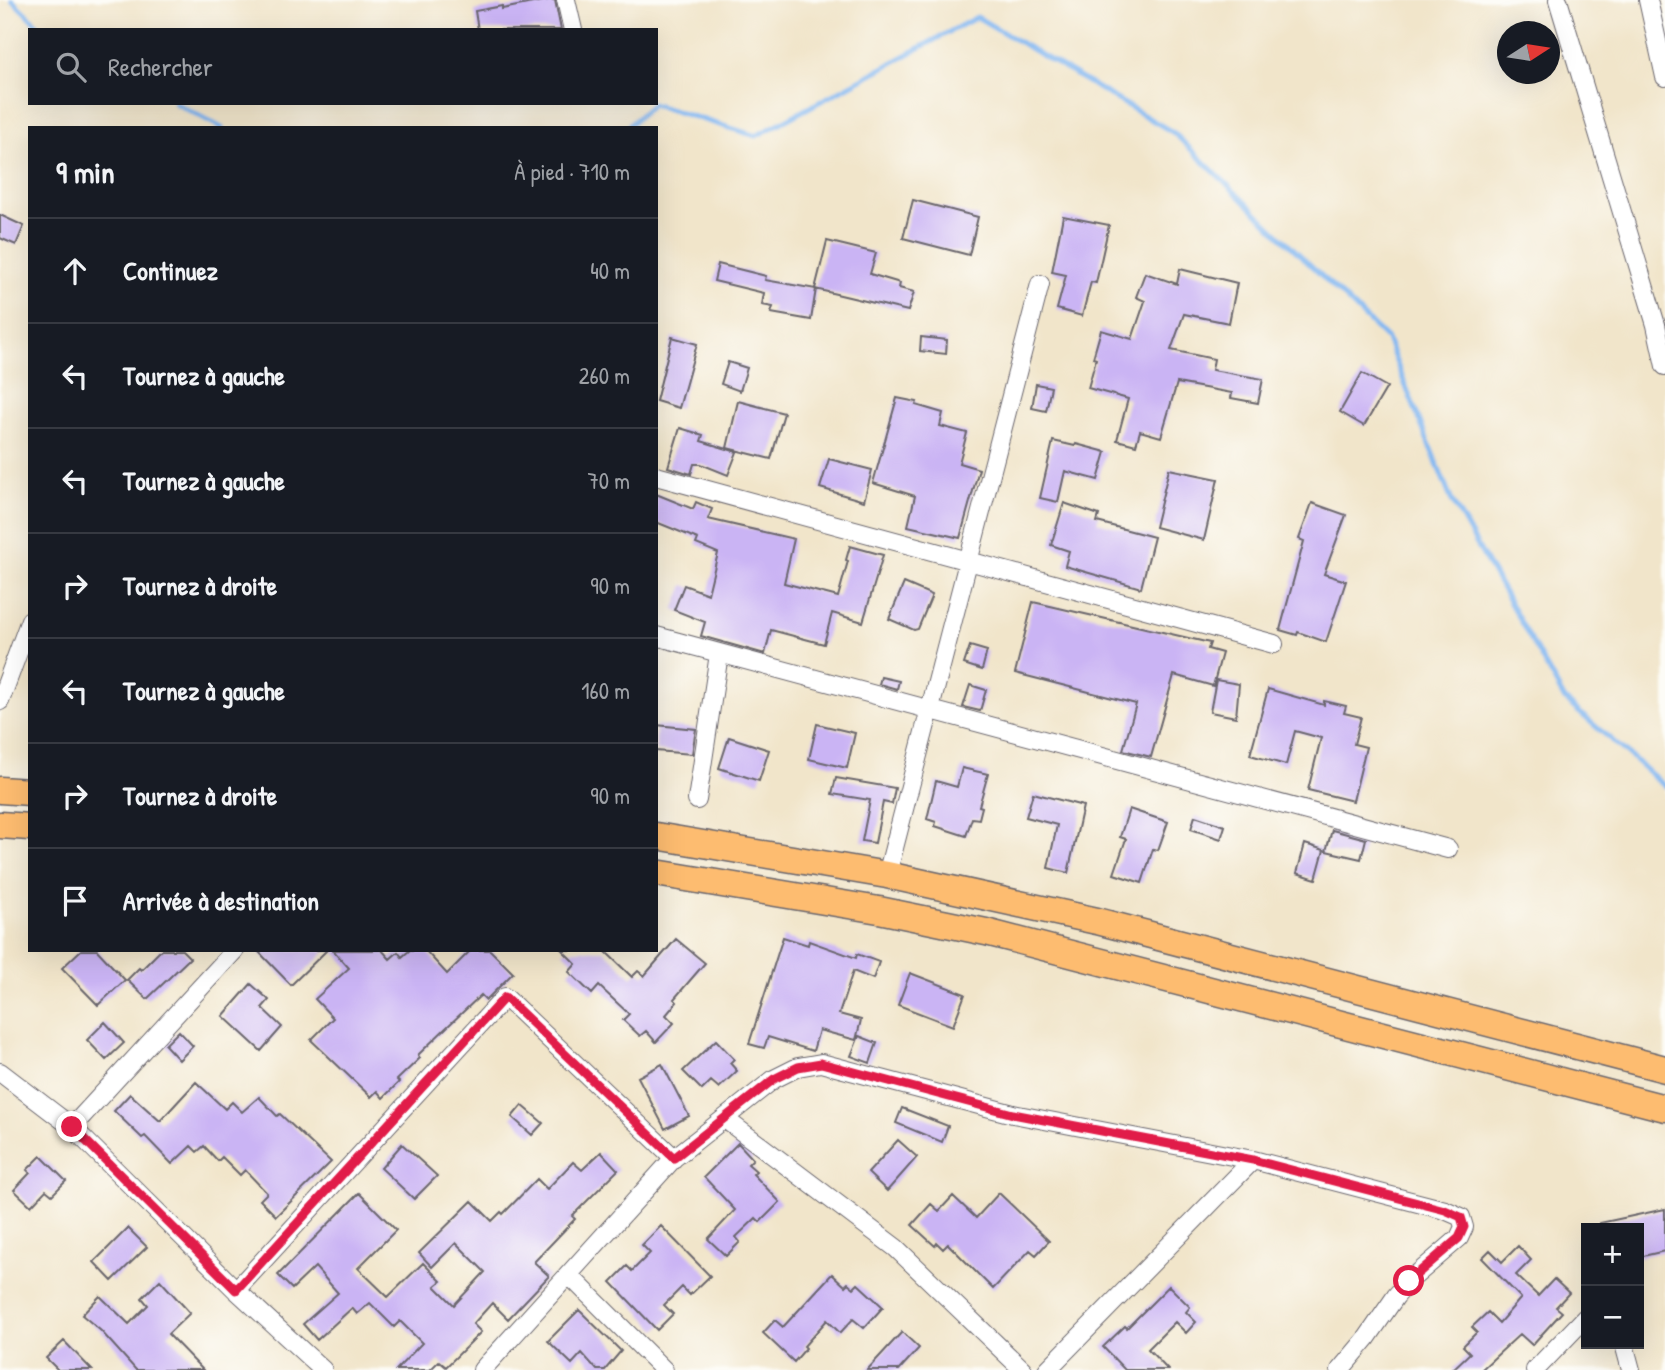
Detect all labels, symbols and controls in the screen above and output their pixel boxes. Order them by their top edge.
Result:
north arrow [1497,21,1560,84]
search box [28,28,658,105]
icon: search [52,48,90,86]
text: Rechercher [108,49,213,84]
text: 9 min [56,152,115,192]
text: À pied · 710 m [514,156,630,187]
icon: ahead [56,252,94,290]
text: Continuez [123,253,218,288]
text: 40 m [590,255,630,286]
icon: left [56,357,94,395]
text: Tournez à gauche [123,358,285,393]
text: 260 m [579,360,630,391]
icon: left [56,462,94,500]
text: Tournez à gauche [123,463,285,498]
text: 70 m [587,465,630,496]
icon: right [56,567,94,605]
text: Tournez à droite [123,568,277,603]
text: 90 m [590,570,630,601]
icon: left [56,672,94,710]
text: Tournez à gauche [123,673,285,708]
text: 160 m [581,675,630,706]
icon: right [56,777,94,815]
text: Tournez à droite [123,778,277,813]
text: 90 m [590,780,630,811]
icon: arrive [56,882,94,920]
text: Arrivée à destination [123,883,319,918]
route end [56,1111,87,1142]
map controls [1581,1223,1644,1349]
button: + [1581,1223,1644,1286]
route start [1393,1265,1424,1296]
button: − [1581,1286,1644,1349]

